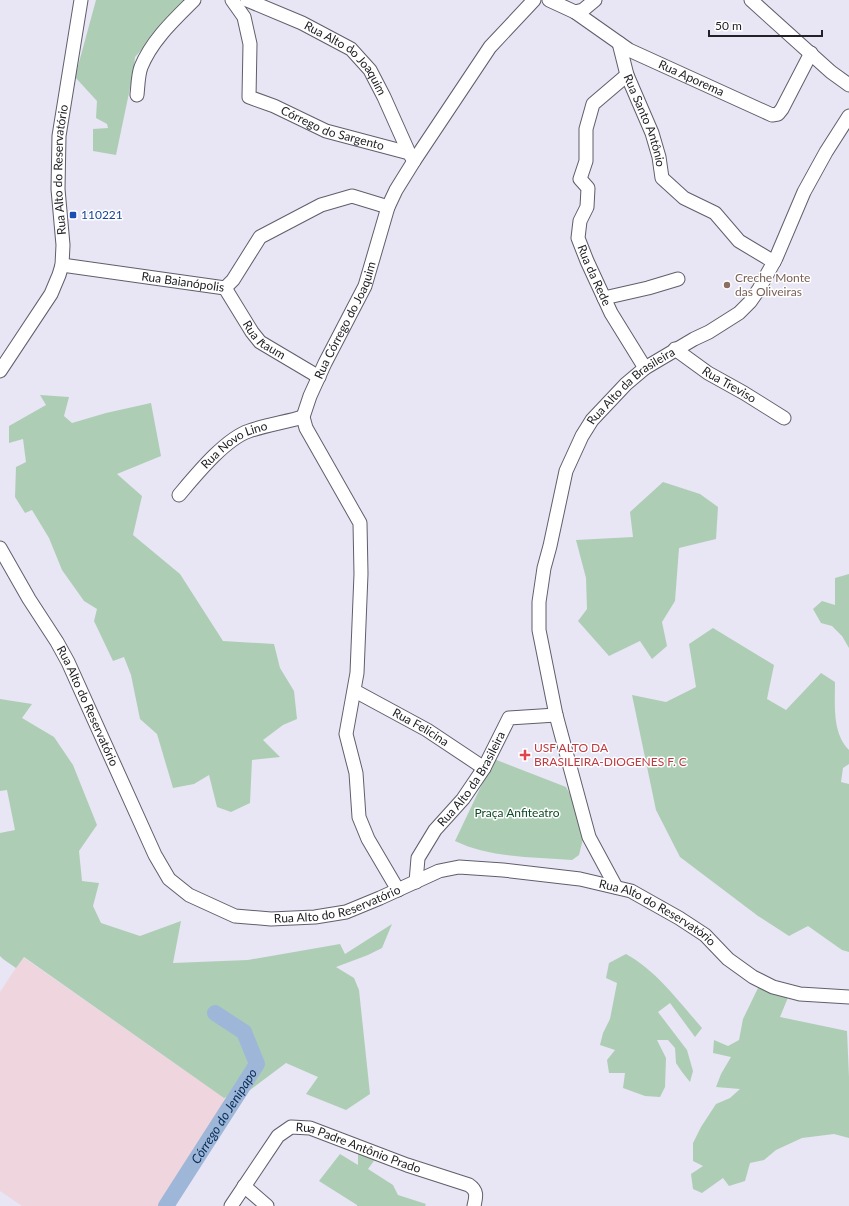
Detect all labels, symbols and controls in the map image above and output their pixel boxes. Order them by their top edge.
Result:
scale bar [709,12,822,38]
street label: Rua Alto do Joaquim [302,18,390,98]
text: 50 m [715,18,742,33]
street label: Rua Aporema [656,56,727,99]
street label: Rua Santo Antônio [621,72,668,168]
street label: Córrego do Sargento [279,102,386,153]
street label: Rua Alto do Reservatório [50,103,71,236]
place label: 110221 [81,207,123,222]
marker: 110221 [68,210,78,220]
street label: Rua da Rede [574,242,615,308]
street label: Rua Córrego do Joaquim [311,259,379,381]
street label: Rua Baianópolis [140,268,225,295]
place label: Creche Monte das Oliveiras [735,270,810,299]
marker: Creche Monte das Oliveiras [722,280,732,290]
street label: Rua Itaum [240,317,288,362]
street label: Rua Alto da Brasileira [583,344,677,427]
street label: Rua Treviso [699,363,759,406]
street label: Rua Novo Lino [198,418,269,472]
street label: Rua Alto do Reservatório [54,643,122,769]
street label: Rua Felicina [390,705,452,749]
street label: Rua Alto da Brasileira [434,729,508,829]
place label: USF ALTO DA BRASILEIRA-DIOGENES F. C [534,740,687,769]
marker: USF ALTO DA BRASILEIRA-DIOGENES F. C [519,749,531,761]
park label: Praça Anfiteatro [475,805,560,820]
street label: Rua Alto do Reservatório [598,876,719,949]
street label: Rua Alto do Reservatório [274,882,403,926]
water label: Córrego do Jenipapo [187,1065,260,1167]
street label: Rua Padre Antônio Prado [295,1119,423,1176]

